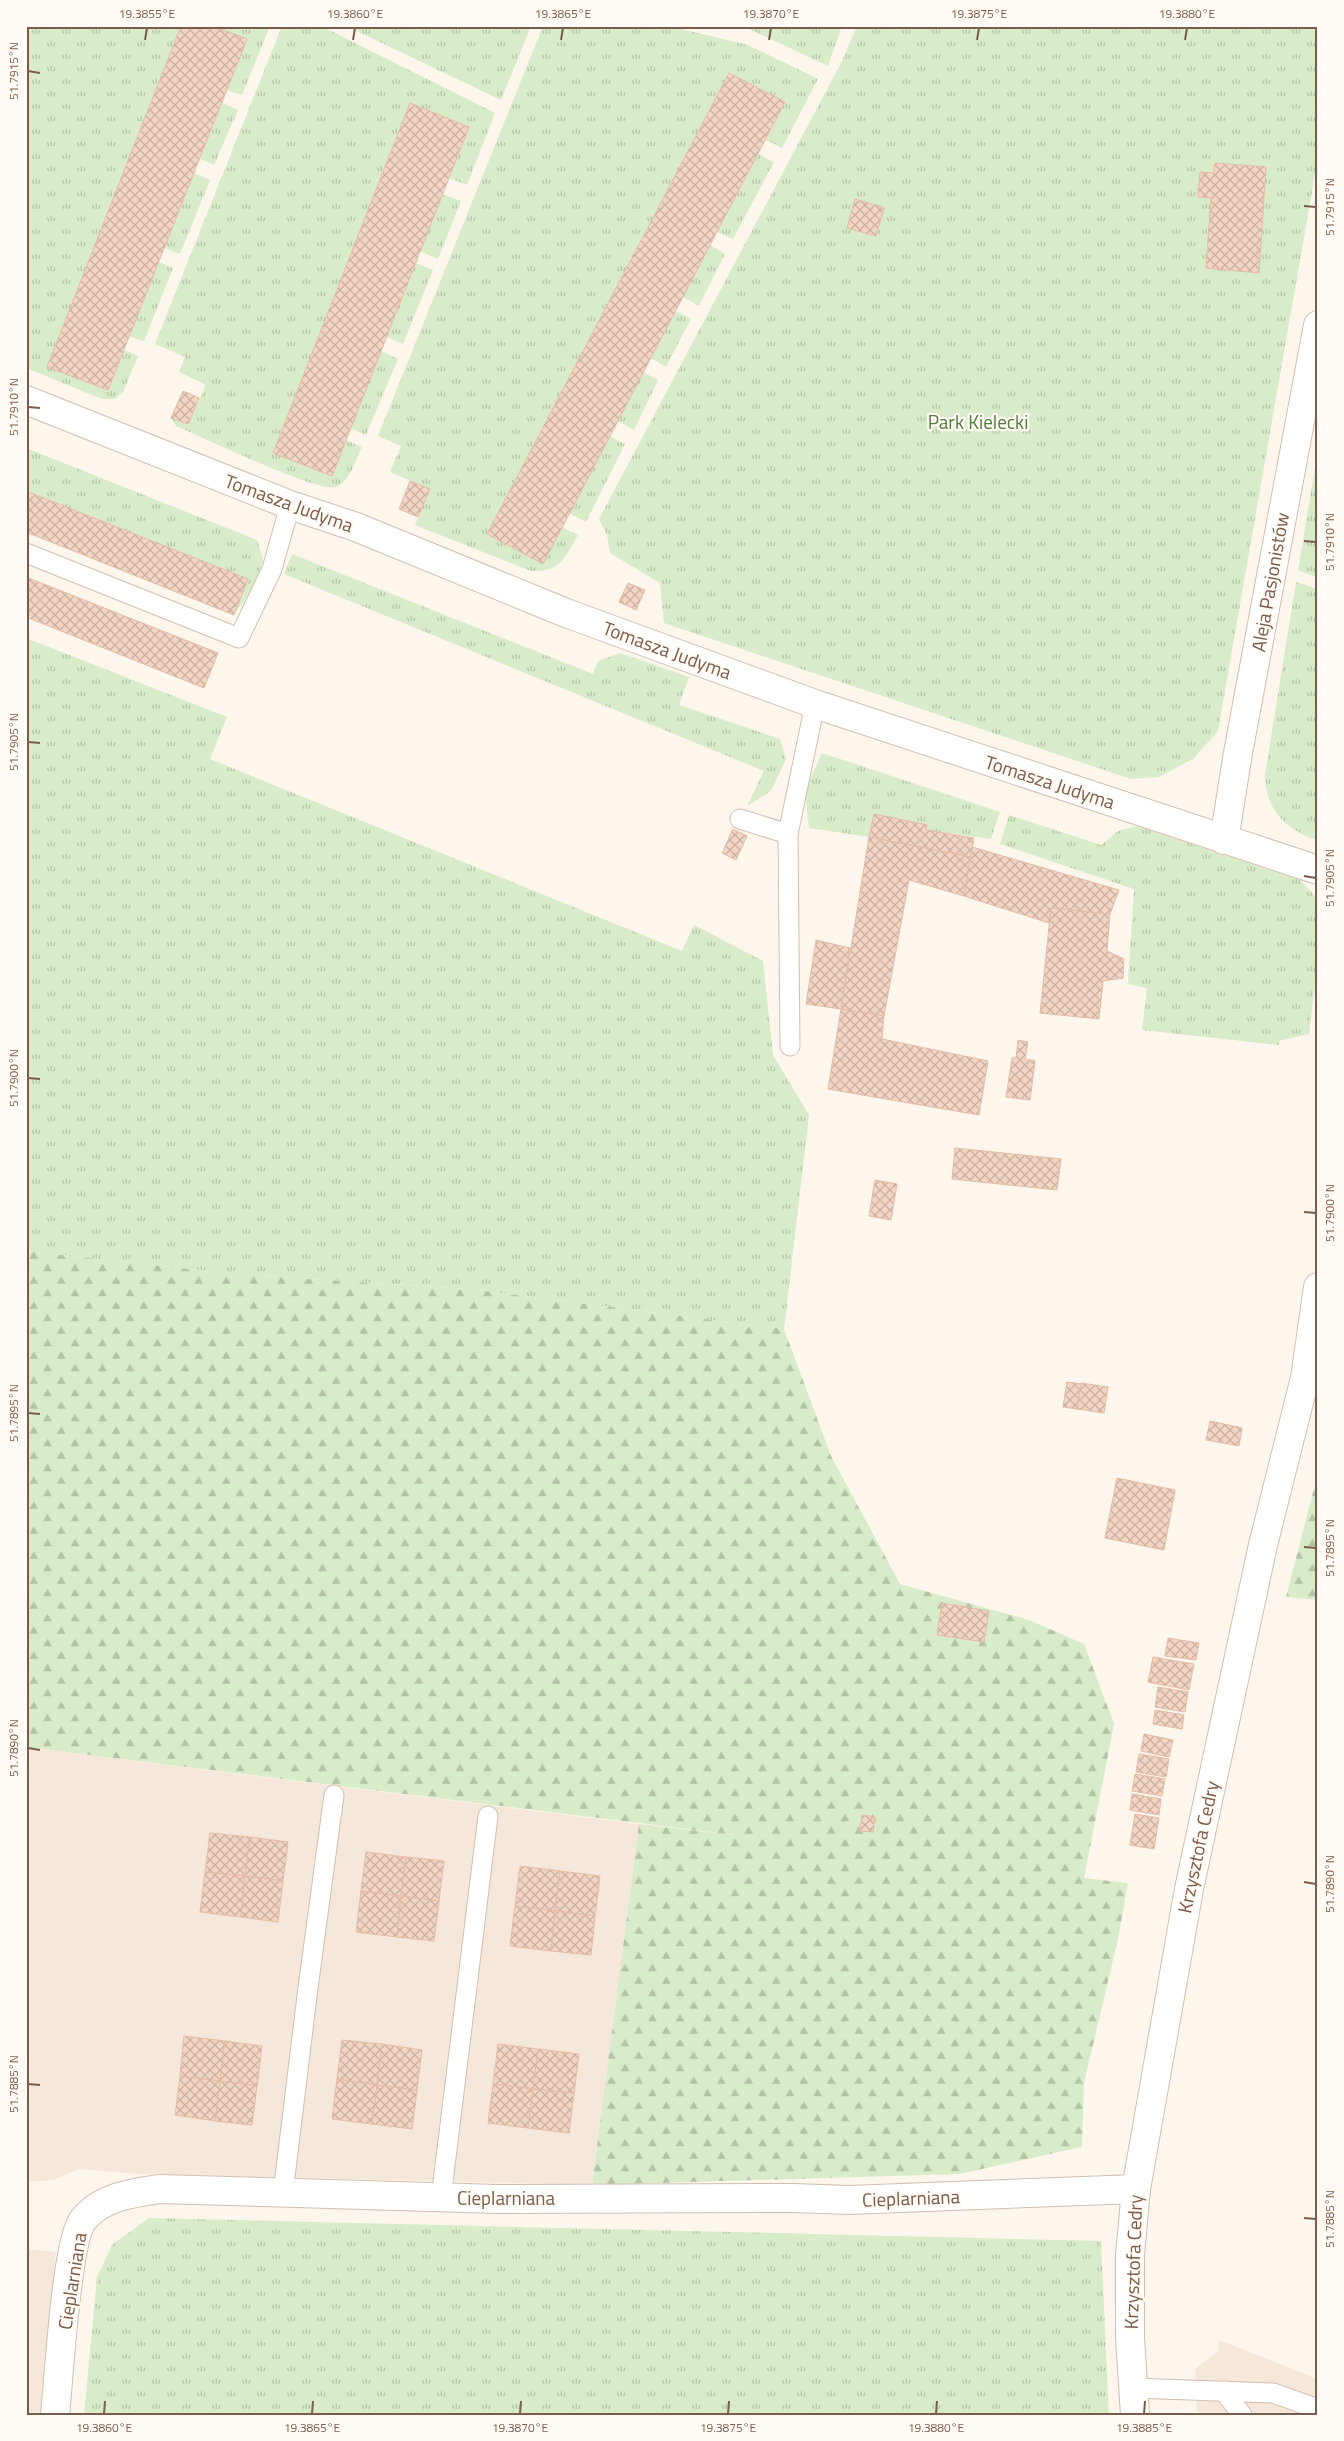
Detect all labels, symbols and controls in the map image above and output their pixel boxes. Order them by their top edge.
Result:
text: 19.3855°E [119,4,175,23]
text: 19.3860°E [327,4,383,23]
text: 19.3865°E [535,4,591,23]
text: 19.3870°E [743,4,799,23]
text: 19.3875°E [951,4,1007,23]
text: 19.3880°E [1159,4,1215,23]
text: 51.7915°N [4,42,23,100]
text: 51.7915°N [1320,178,1339,236]
text: 51.7910°N [4,378,23,436]
park label: Park Kielecki [928,407,1028,436]
street label: Tomasza Judyma [221,466,358,539]
street label: Aleja Pasjonistów [1243,510,1296,654]
text: 51.7910°N [1320,513,1339,571]
street label: Tomasza Judyma [599,613,736,686]
text: 51.7905°N [4,713,23,771]
street label: Tomasza Judyma [981,747,1119,816]
text: 51.7905°N [1320,849,1339,907]
text: 51.7900°N [4,1049,23,1107]
text: 51.7900°N [1320,1184,1339,1242]
text: 51.7895°N [4,1384,23,1442]
text: 51.7895°N [1320,1519,1339,1577]
text: 51.7890°N [4,1719,23,1777]
street label: Krzysztofa Cedry [1169,1778,1226,1916]
text: 51.7890°N [1320,1855,1339,1913]
text: 51.7885°N [4,2055,23,2113]
street label: Cieplarniana [861,2181,961,2214]
street label: Cieplarniana [457,2183,556,2212]
text: 51.7885°N [1320,2190,1339,2248]
street label: Krzysztofa Cedry [1116,2194,1149,2330]
street label: Cieplarniana [50,2230,94,2332]
text: 19.3860°E [76,2418,132,2437]
text: 19.3865°E [284,2418,340,2437]
text: 19.3870°E [492,2418,548,2437]
text: 19.3875°E [700,2418,756,2437]
text: 19.3880°E [908,2418,964,2437]
text: 19.3885°E [1116,2418,1172,2437]

